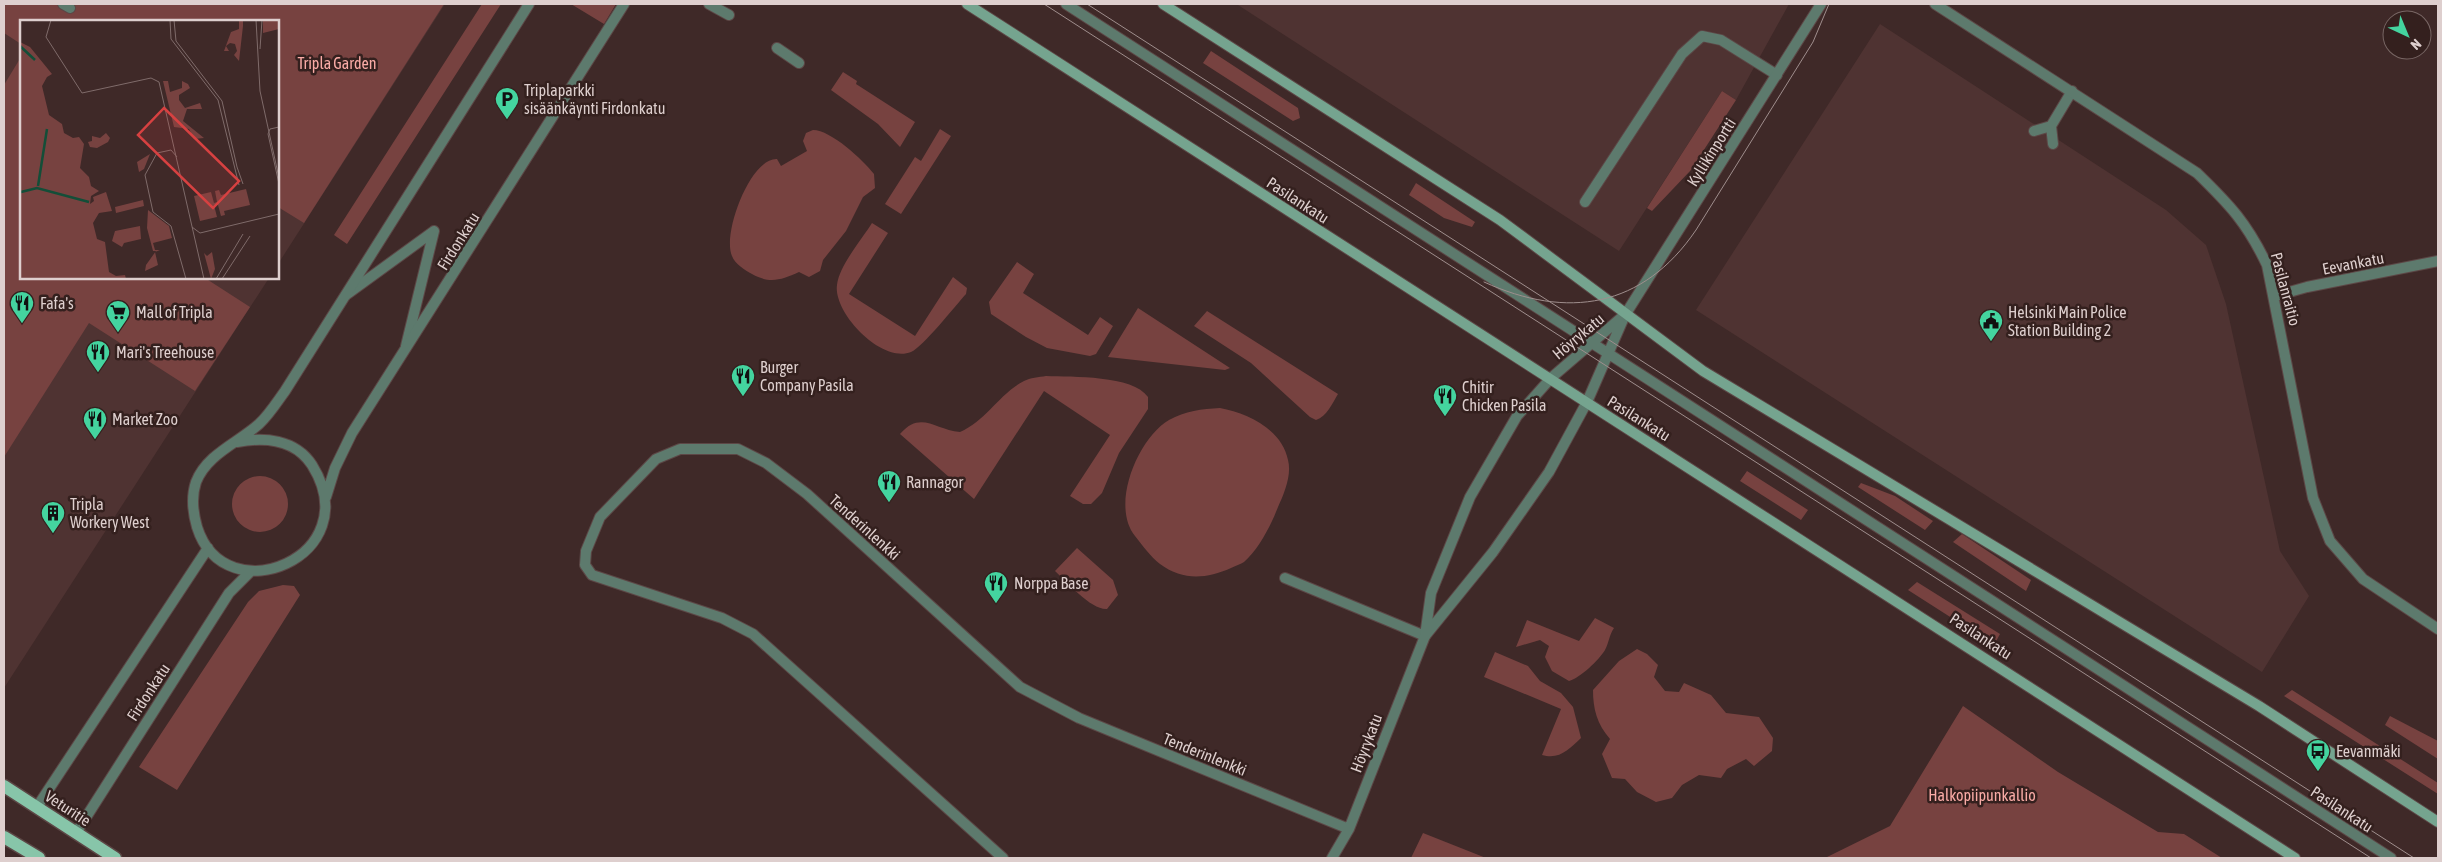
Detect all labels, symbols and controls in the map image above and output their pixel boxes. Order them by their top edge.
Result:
north arrow [2382,10,2432,60]
inset map [20,20,279,279]
text: N [2408,36,2425,53]
park label: Tripla Garden [297,54,377,73]
place label: Triplaparkki sisäänkäynti Firdonkatu [524,81,665,118]
parking icon: Triplaparkki sisäänkäynti Firdonkatu [494,86,520,120]
street label: Kyllikinportti [1683,115,1740,190]
street label: Pasilankatu [1264,173,1332,227]
street label: Firdonkatu [433,209,483,273]
street label: Eevankatu [2321,248,2385,278]
street label: Pasilanraitio [2268,250,2304,328]
restaurant icon: Fafa's [9,290,35,324]
place label: Fafa's [40,294,74,312]
supermarket icon: Mall of Tripla [105,299,131,333]
place label: Mall of Tripla [136,303,213,322]
place label: Helsinki Main Police Station Building 2 [2008,303,2126,340]
public building icon: Helsinki Main Police Station Building 2 [1978,308,2004,342]
street label: Höyrykatu [1549,309,1608,363]
restaurant icon: Mari's Treehouse [85,339,111,373]
place label: Mari's Treehouse [116,343,214,361]
place label: Burger Company Pasila [760,358,854,395]
restaurant icon: Burger Company Pasila [730,363,756,397]
place label: Chitir Chicken Pasila [1462,378,1546,414]
restaurant icon: Chitir Chicken Pasila [1432,383,1458,417]
street label: Pasilankatu [1604,392,1674,444]
restaurant icon: Market Zoo [82,406,108,440]
place label: Market Zoo [112,410,178,428]
restaurant icon: Rannagor [876,469,902,503]
place label: Rannagor [906,473,963,492]
street label: Tenderinlenkki [826,491,904,563]
place label: Tripla Workery West [70,495,150,532]
building icon: Tripla Workery West [40,500,66,534]
restaurant icon: Norppa Base [983,570,1009,604]
place label: Norppa Base [1014,574,1088,593]
street label: Pasilankatu [1947,609,2015,663]
street label: Firdonkatu [123,660,173,724]
street label: Höyrykatu [1347,711,1386,775]
street label: Tenderinlenkki [1161,729,1249,779]
bus stop icon: Eevanmäki [2305,738,2331,772]
place label: Eevanmäki [2336,742,2401,760]
street label: Pasilankatu [2308,782,2376,836]
park label: Halkopiipunkallio [1928,786,2036,805]
street label: Veturitie [42,787,94,829]

